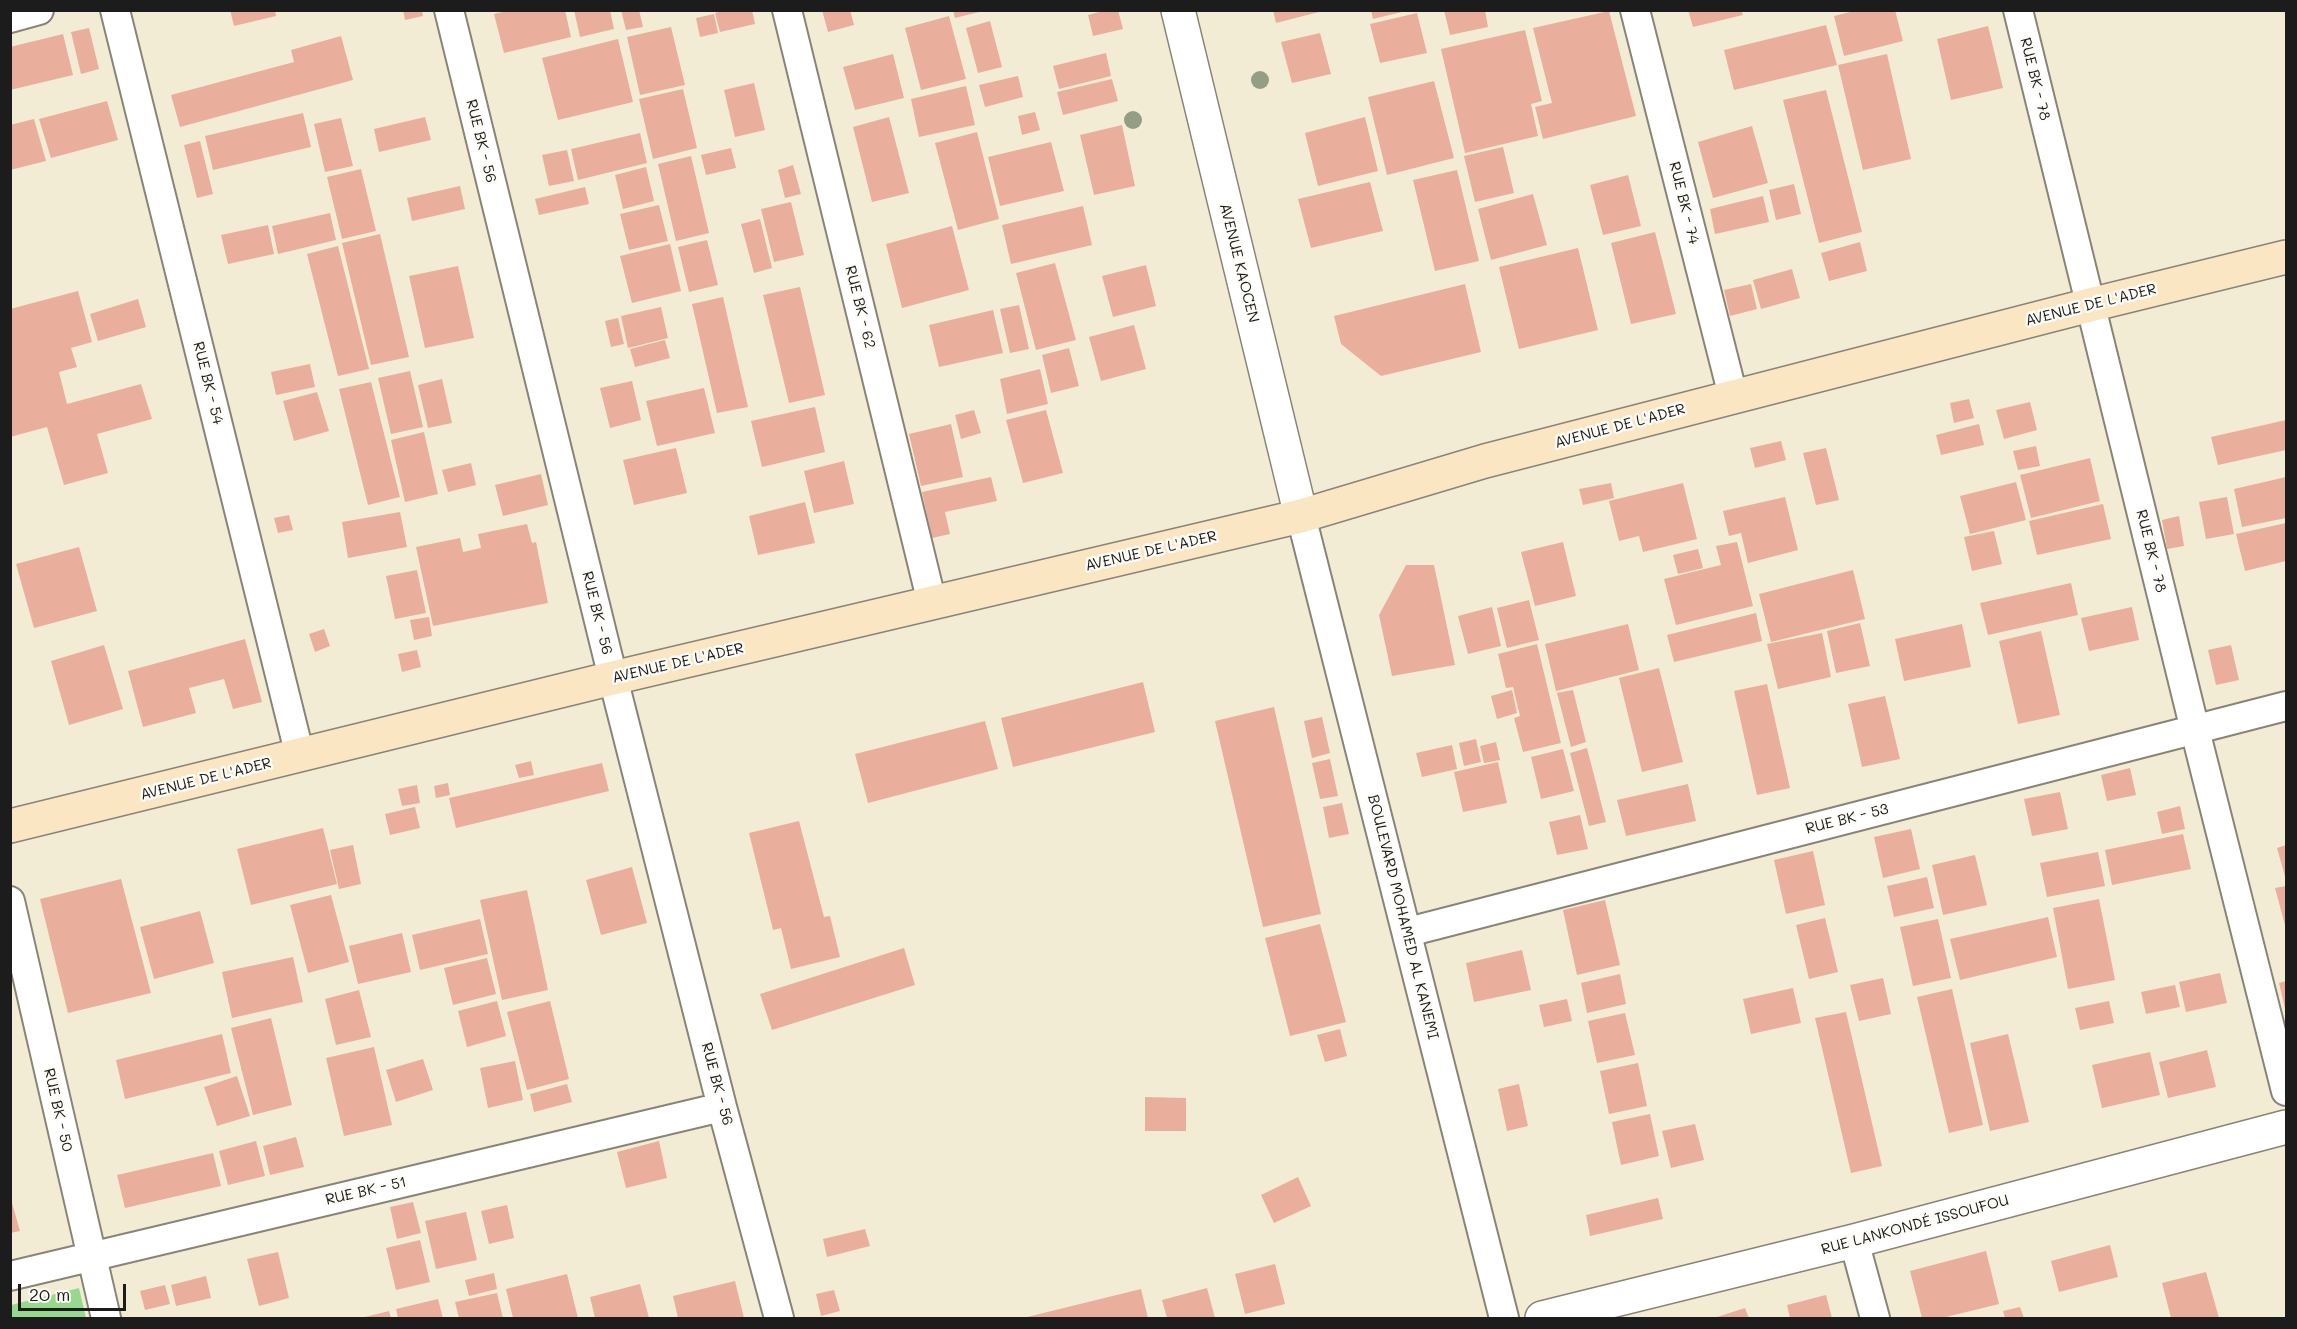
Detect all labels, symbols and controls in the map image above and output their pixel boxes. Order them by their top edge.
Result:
street label: RUE BK - 78 [2016,36,2054,122]
street label: RUE BK - 56 [462,98,500,184]
street label: RUE BK - 74 [1665,160,1703,246]
street label: AVENUE KAOCEN [1215,201,1263,325]
street label: RUE BK - 62 [841,264,879,350]
street label: AVENUE DE L'ADER [2024,280,2158,330]
street label: RUE BK - 54 [189,340,227,426]
street label: AVENUE DE L'ADER [1553,400,1687,452]
street label: RUE BK - 78 [2132,508,2170,594]
street label: AVENUE DE L'ADER [1083,527,1219,575]
street label: RUE BK - 56 [578,570,616,656]
street label: AVENUE DE L'ADER [610,639,746,687]
street label: AVENUE DE L'ADER [139,754,273,804]
street label: BOULEVARD MOHAMED AL KANEMI [1364,793,1442,1041]
street label: RUE BK - 53 [1804,800,1890,838]
street label: RUE BK - 56 [697,1041,737,1127]
street label: RUE BK - 50 [40,1066,76,1154]
street label: RUE BK - 51 [324,1173,408,1209]
street label: RUE LANKONDÉ ISSOUFOU [1819,1191,2011,1259]
scale bar [21,1272,129,1310]
text: 20 m [29,1282,70,1306]

